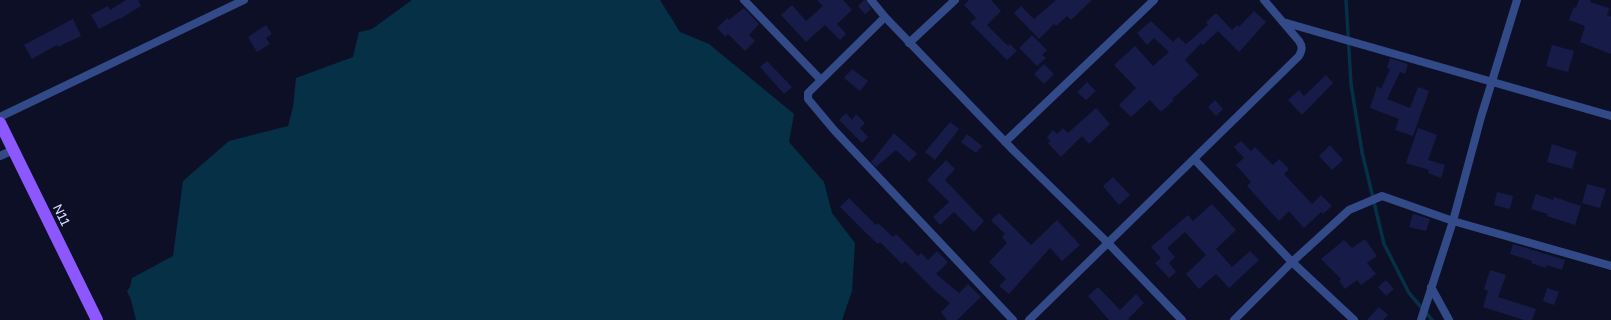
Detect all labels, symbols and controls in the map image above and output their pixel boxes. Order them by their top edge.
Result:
street label: N11 [49,201,73,229]

